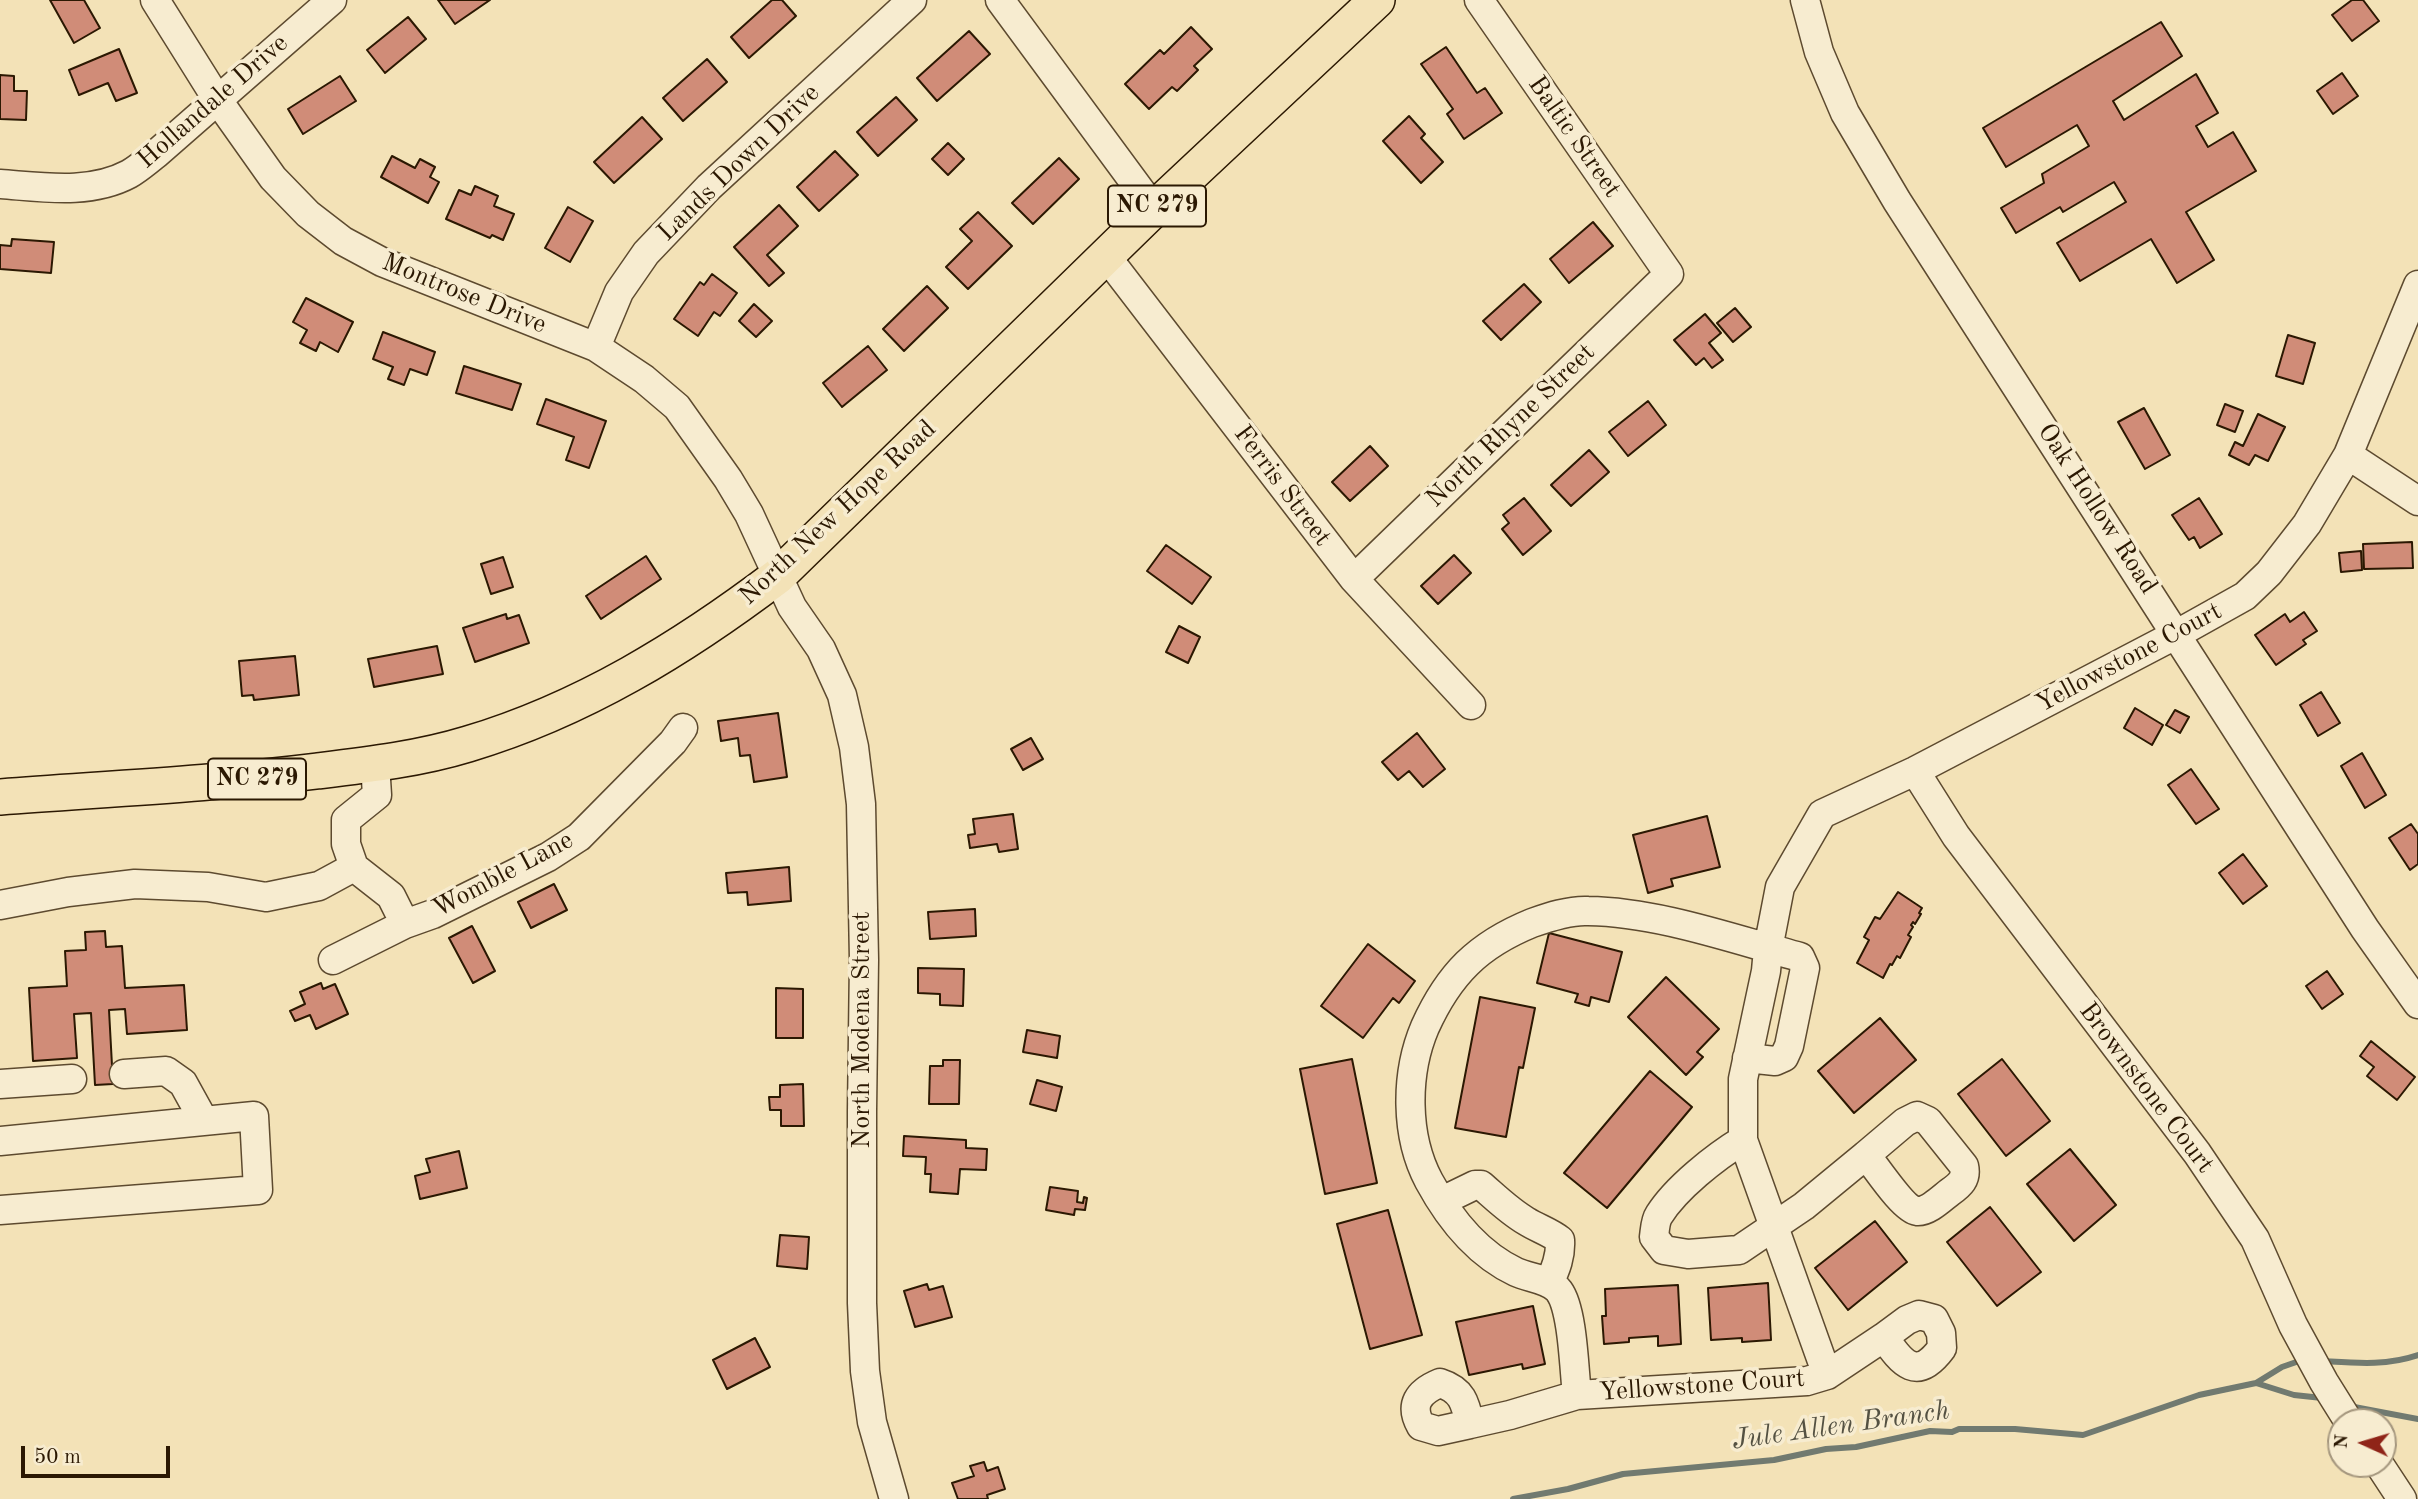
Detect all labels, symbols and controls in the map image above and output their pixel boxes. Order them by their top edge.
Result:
street label: Hollandale Drive [131,28,295,176]
street label: Baltic Street [1521,70,1627,204]
street label: Lands Down Drive [652,78,826,248]
road number: NC 279 [1108,186,1206,226]
street label: Montrose Drive [377,247,551,341]
street label: North Rhyne Street [1420,337,1602,515]
street label: North New Hope Road [733,414,943,612]
street label: Oak Hollow Road [2030,418,2164,600]
street label: Ferris Street [1226,419,1338,553]
street label: Yellowstone Court [2031,596,2227,720]
road number: NC 279 [208,758,306,800]
street label: Womble Lane [427,825,579,925]
street label: North Modena Street [846,911,878,1149]
street label: Brownstone Court [2072,996,2220,1180]
street label: Yellowstone Court [1598,1363,1806,1409]
water label: Jule Allen Branch [1730,1394,1952,1458]
north arrow [2327,1408,2397,1478]
scale bar [24,1432,173,1476]
text: N [2333,1434,2353,1450]
text: 50 m [34,1447,81,1468]

